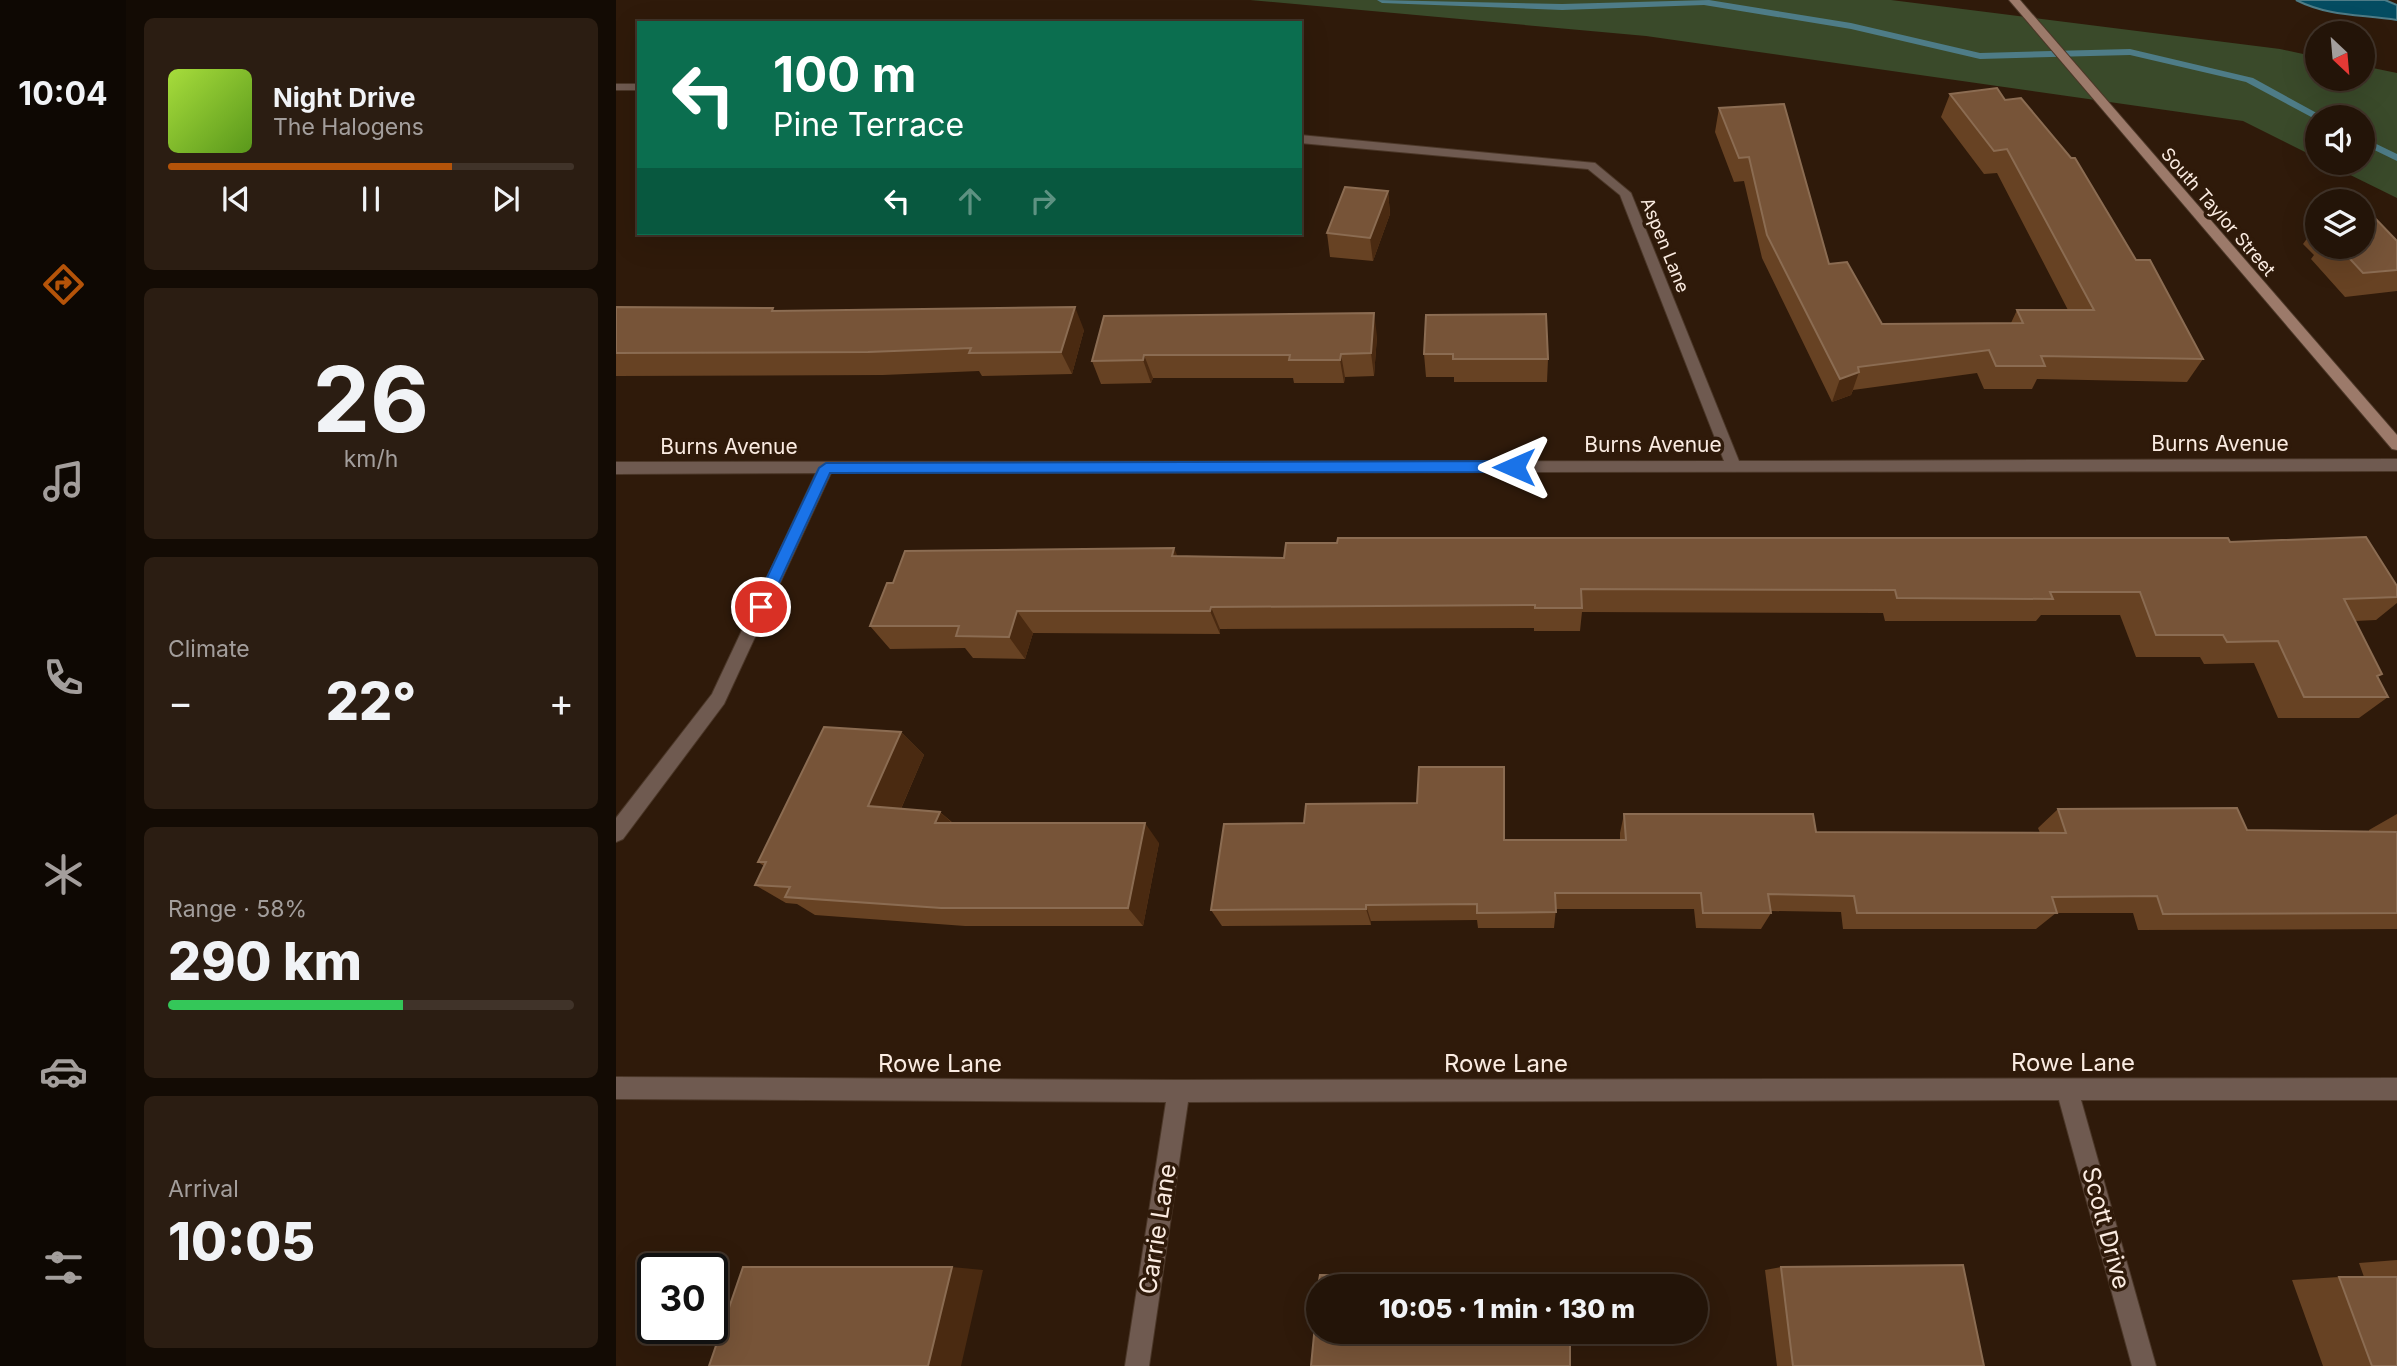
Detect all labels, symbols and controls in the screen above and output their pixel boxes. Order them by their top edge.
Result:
north arrow [2305,21,2375,91]
map controls [2305,21,2375,259]
text: 100 m [773,45,917,104]
icon: left [658,49,749,140]
text: 10:04 [18,74,108,113]
text: Night Drive [273,82,415,113]
text: Pine Terrace [773,105,964,144]
button: sound [2305,105,2375,175]
text: The Halogens [273,113,424,141]
street label: South Taylor Street [2157,143,2280,280]
icon: previous [217,180,255,218]
icon: pause [352,180,390,218]
icon: next [487,180,525,218]
icon: left [878,182,916,220]
icon: ahead [951,182,989,220]
icon: right [1024,182,1062,220]
button: layers [2305,189,2375,259]
street label: Aspen Lane [1637,194,1694,295]
icon: directions [39,260,88,309]
text: 26 [313,344,429,454]
position arrow [1477,430,1551,504]
street label: Burns Avenue [2151,431,2289,456]
street label: Burns Avenue [1584,432,1722,457]
street label: Burns Avenue [660,434,798,459]
text: km/h [344,445,398,473]
icon: music [39,457,88,506]
pin [731,577,791,637]
icon: arrive [742,588,780,626]
text: Climate [168,635,250,663]
icon: phone [39,653,88,702]
text: 22° [326,670,416,733]
text: − [168,679,193,725]
text: + [549,679,574,725]
icon: climate [39,850,88,899]
text: Range · 58% [168,895,307,923]
text: 290 km [168,930,362,993]
icon: car [39,1047,88,1096]
street label: Rowe Lane [2011,1048,2135,1077]
street label: Rowe Lane [878,1049,1002,1078]
street label: Rowe Lane [1444,1049,1568,1078]
street label: Carrie Lane [1133,1162,1182,1296]
street label: Scott Drive [2076,1164,2137,1292]
text: Arrival [168,1175,239,1203]
text: 10:05 [168,1210,315,1273]
icon: filters [39,1243,88,1292]
speed limit sign: 30 [637,1253,728,1344]
text: 10:05 · 1 min · 130 m [1379,1293,1635,1324]

